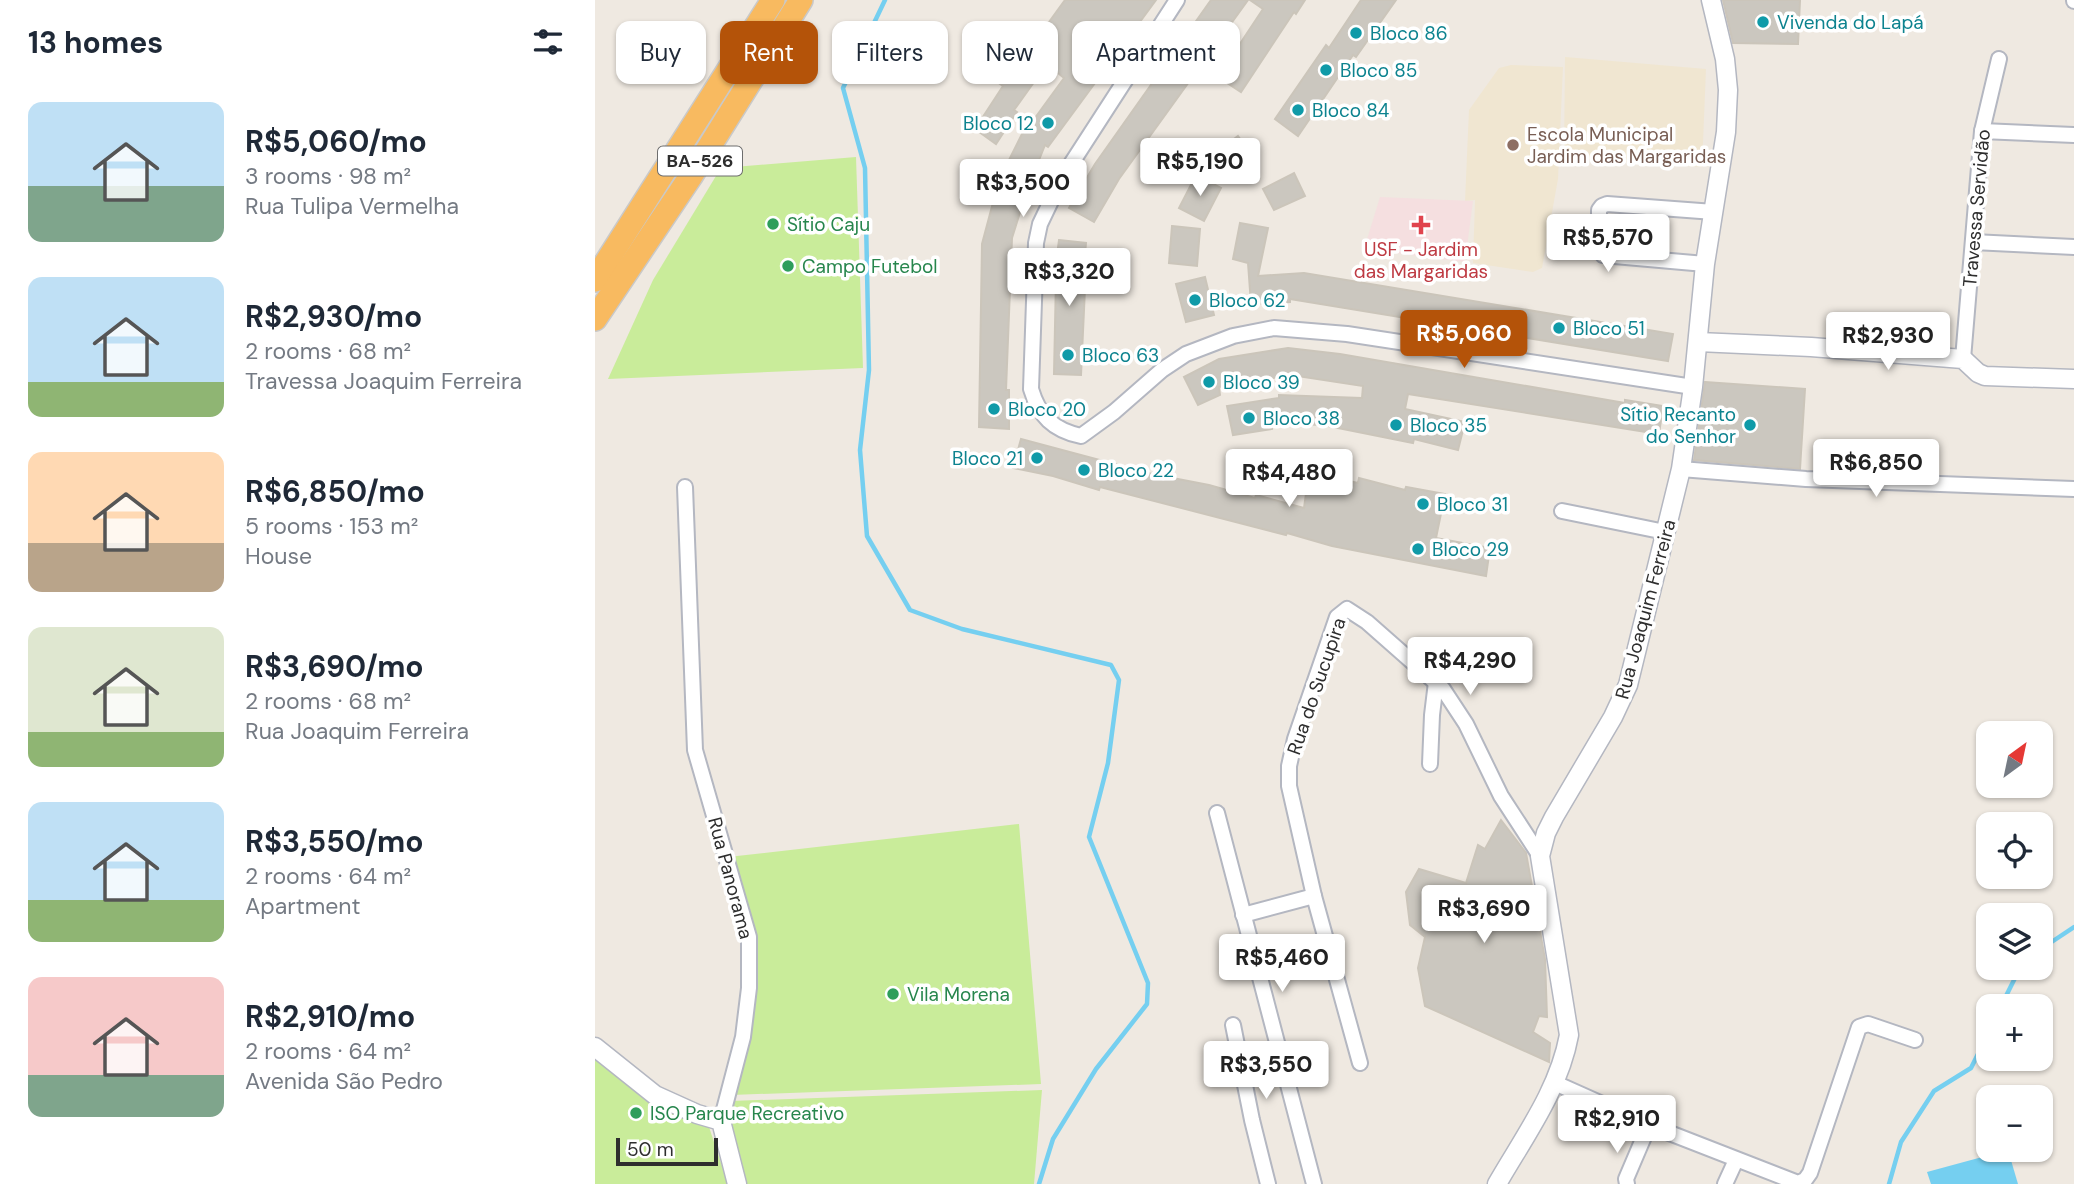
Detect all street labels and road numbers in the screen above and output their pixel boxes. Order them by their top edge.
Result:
street label: Travessa Servidão [1957,128,1996,288]
road number: BA-526 [658,146,742,176]
street label: Rua Joaquim Ferreira [1609,517,1681,702]
street label: Rua do Sucupira [1281,614,1352,758]
street label: Rua Panorama [702,814,759,942]

